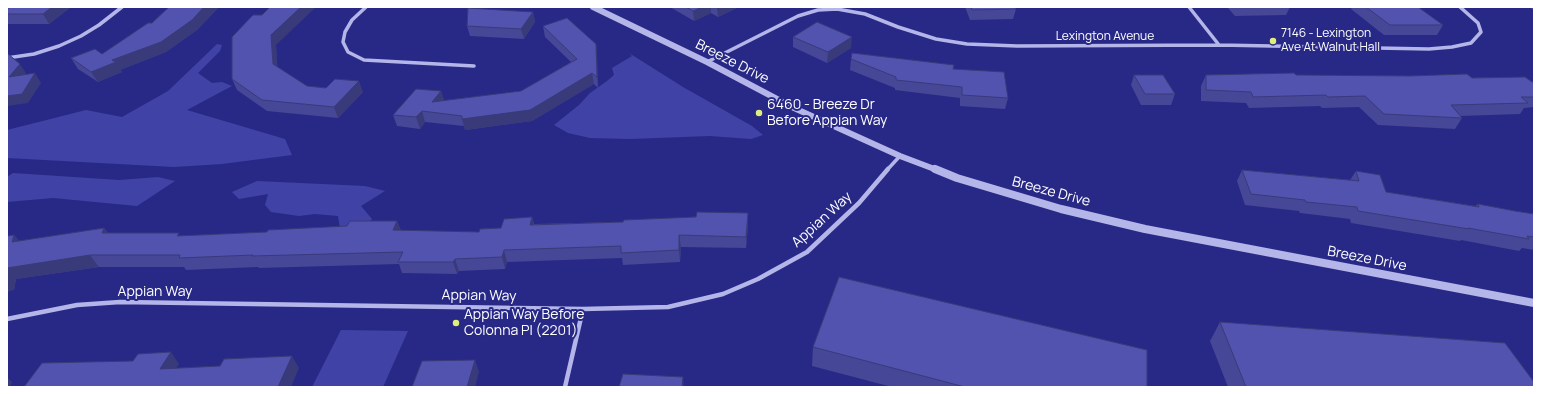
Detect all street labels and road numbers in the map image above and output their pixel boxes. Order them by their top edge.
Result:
street label: Lexington Avenue [1056,30,1154,44]
street label: Breeze Drive [692,36,772,88]
street label: Breeze Drive [1010,173,1092,211]
street label: Appian Way [789,189,855,251]
street label: Breeze Drive [1326,243,1408,275]
street label: Appian Way [118,284,192,300]
street label: Appian Way [441,287,517,305]

